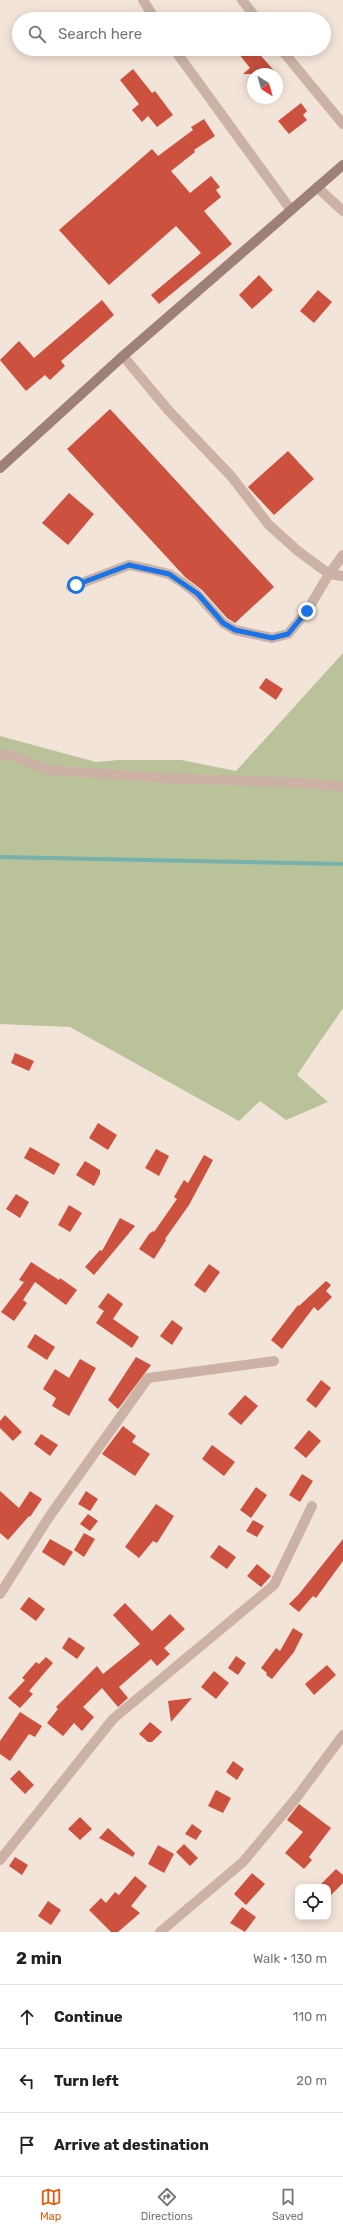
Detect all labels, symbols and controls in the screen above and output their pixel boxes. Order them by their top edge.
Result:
search box [12,12,331,56]
icon: search [26,23,48,45]
text: Search here [58,25,142,43]
north arrow [247,68,283,104]
route start [67,576,85,594]
route end [298,602,316,620]
map controls [295,1884,331,1920]
button: locate [295,1884,331,1920]
text: 2 min [16,1948,62,1968]
text: Walk · 130 m [253,1951,327,1966]
icon: ahead [16,2006,38,2028]
text: Continue [54,2008,123,2026]
text: 110 m [293,2009,327,2024]
icon: left [16,2070,38,2092]
text: Turn left [54,2072,119,2090]
text: 20 m [296,2073,327,2088]
icon: arrive [16,2134,38,2156]
text: Arrive at destination [54,2136,209,2154]
tab: Map [40,2186,62,2223]
tab: Directions [141,2186,193,2223]
tab: Saved [272,2186,303,2223]

